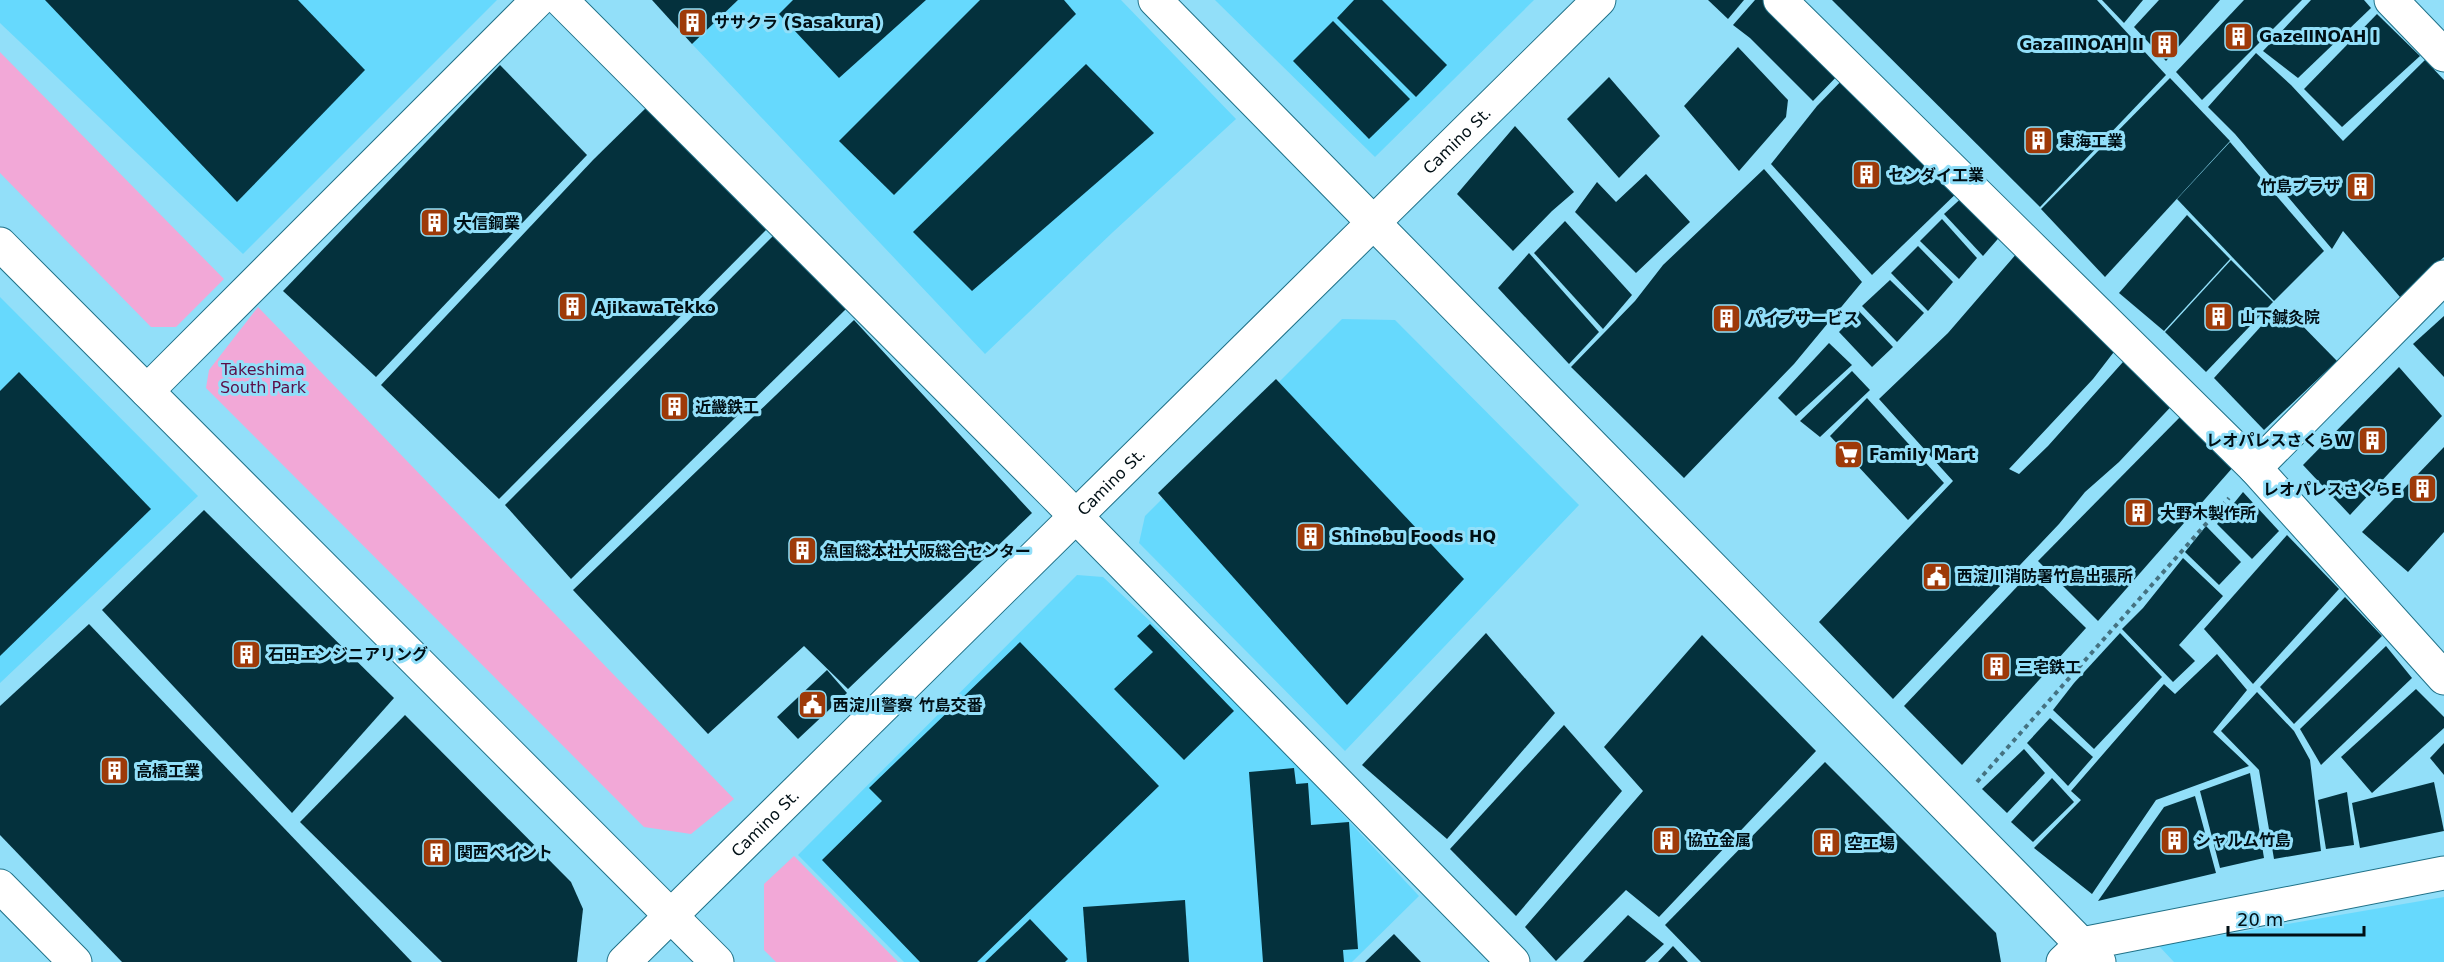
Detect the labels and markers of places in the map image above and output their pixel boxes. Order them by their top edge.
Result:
building icon: ササクラ (Sasakura) [677,6,709,38]
place label: ササクラ (Sasakura) [714,13,882,32]
building icon: GazellNOAH I [2222,20,2254,52]
place label: GazellNOAH I [2259,27,2378,46]
building icon: GazallNOAH II [2149,28,2181,60]
place label: GazallNOAH II [2019,35,2144,54]
building icon: 東海工業 [2022,125,2054,157]
place label: 東海工業 [2059,132,2123,151]
building icon: センダイ工業 [1851,159,1883,191]
place label: センダイ工業 [1888,166,1984,185]
building icon: 竹島プラザ [2345,170,2377,202]
place label: 竹島プラザ [2260,177,2340,196]
building icon: 大信鋼業 [419,207,451,239]
place label: 大信鋼業 [456,214,520,233]
building icon: AjikawaTekko [557,291,589,323]
place label: AjikawaTekko [594,298,716,317]
building icon: 山下鍼灸院 [2203,301,2235,333]
building icon: パイプサービス [1710,302,1742,334]
place label: 山下鍼灸院 [2240,308,2320,327]
place label: パイプサービス [1747,309,1859,328]
building icon: 近畿鉄工 [658,391,690,423]
place label: 近畿鉄工 [695,398,759,417]
building icon: レオパレスさくらW [2357,424,2389,456]
place label: レオパレスさくらW [2206,431,2352,450]
supermarket icon: Family Mart [1832,438,1864,470]
place label: Family Mart [1869,445,1976,464]
building icon: レオパレスさくらE [2407,473,2439,505]
place label: レオパレスさくらE [2263,480,2402,499]
building icon: 大野木製作所 [2123,497,2155,529]
place label: 大野木製作所 [2160,504,2256,523]
building icon: Shinobu Foods HQ [1294,520,1326,552]
place label: Shinobu Foods HQ [1331,527,1496,546]
building icon: 魚国総本社大阪総合センター [786,535,818,567]
place label: 魚国総本社大阪総合センター [823,542,1031,561]
public building icon: 西淀川消防署竹島出張所 [1920,560,1952,592]
place label: 西淀川消防署竹島出張所 [1957,567,2133,586]
building icon: 石田エンジニアリング [231,638,263,670]
place label: 石田エンジニアリング [268,645,428,664]
building icon: 三宅鉄工 [1980,651,2012,683]
place label: 三宅鉄工 [2017,658,2081,677]
public building icon: 西淀川警察 竹島交番 [796,689,828,721]
place label: 西淀川警察 竹島交番 [833,696,983,715]
building icon: 高橋工業 [99,755,131,787]
place label: 高橋工業 [136,762,200,781]
building icon: 協立金属 [1650,824,1682,856]
building icon: シャルム竹島 [2158,824,2190,856]
building icon: 空工場 [1810,827,1842,859]
place label: 協立金属 [1687,831,1751,850]
place label: シャルム竹島 [2195,831,2291,850]
place label: 空工場 [1847,834,1895,853]
building icon: 関西ペイント [420,836,452,868]
place label: 関西ペイント [457,843,553,862]

